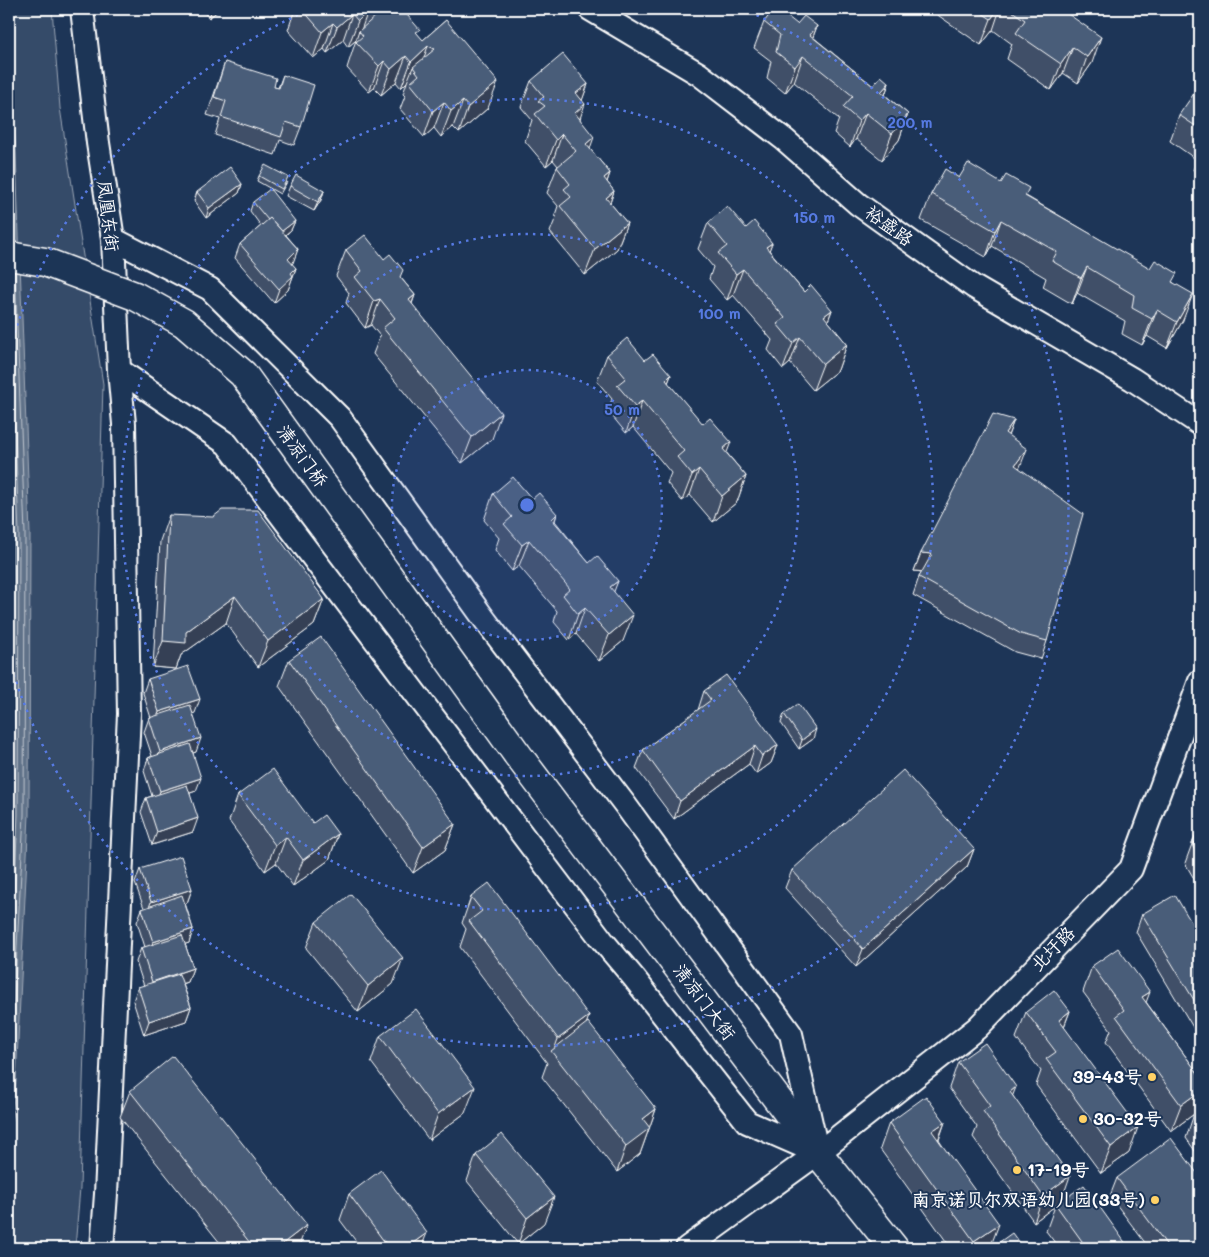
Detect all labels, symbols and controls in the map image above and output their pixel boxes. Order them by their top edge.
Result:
text: 200 m [888,112,933,132]
street label: 凤凰东街 [93,179,125,253]
street label: 裕盛路 [861,200,918,251]
text: 150 m [793,207,835,227]
text: 100 m [697,303,741,323]
text: 50 m [604,399,640,419]
street label: 清凉门桥 [272,419,334,492]
centre of rings [518,496,536,514]
street label: 北圩路 [1025,921,1080,976]
street label: 清凉门大街 [668,958,741,1045]
place label: 39-43号 [1073,1064,1142,1088]
marker: 39-43号 [1146,1071,1158,1083]
place label: 30-32号 [1093,1106,1162,1130]
marker: 30-32号 [1077,1113,1089,1125]
place label: 17-19号 [1027,1157,1089,1181]
marker: 17-19号 [1011,1164,1023,1176]
place label: 南京诺贝尔双语幼儿园(33号) [912,1187,1145,1211]
marker: 南京诺贝尔双语幼儿园(33号) [1149,1194,1161,1206]

